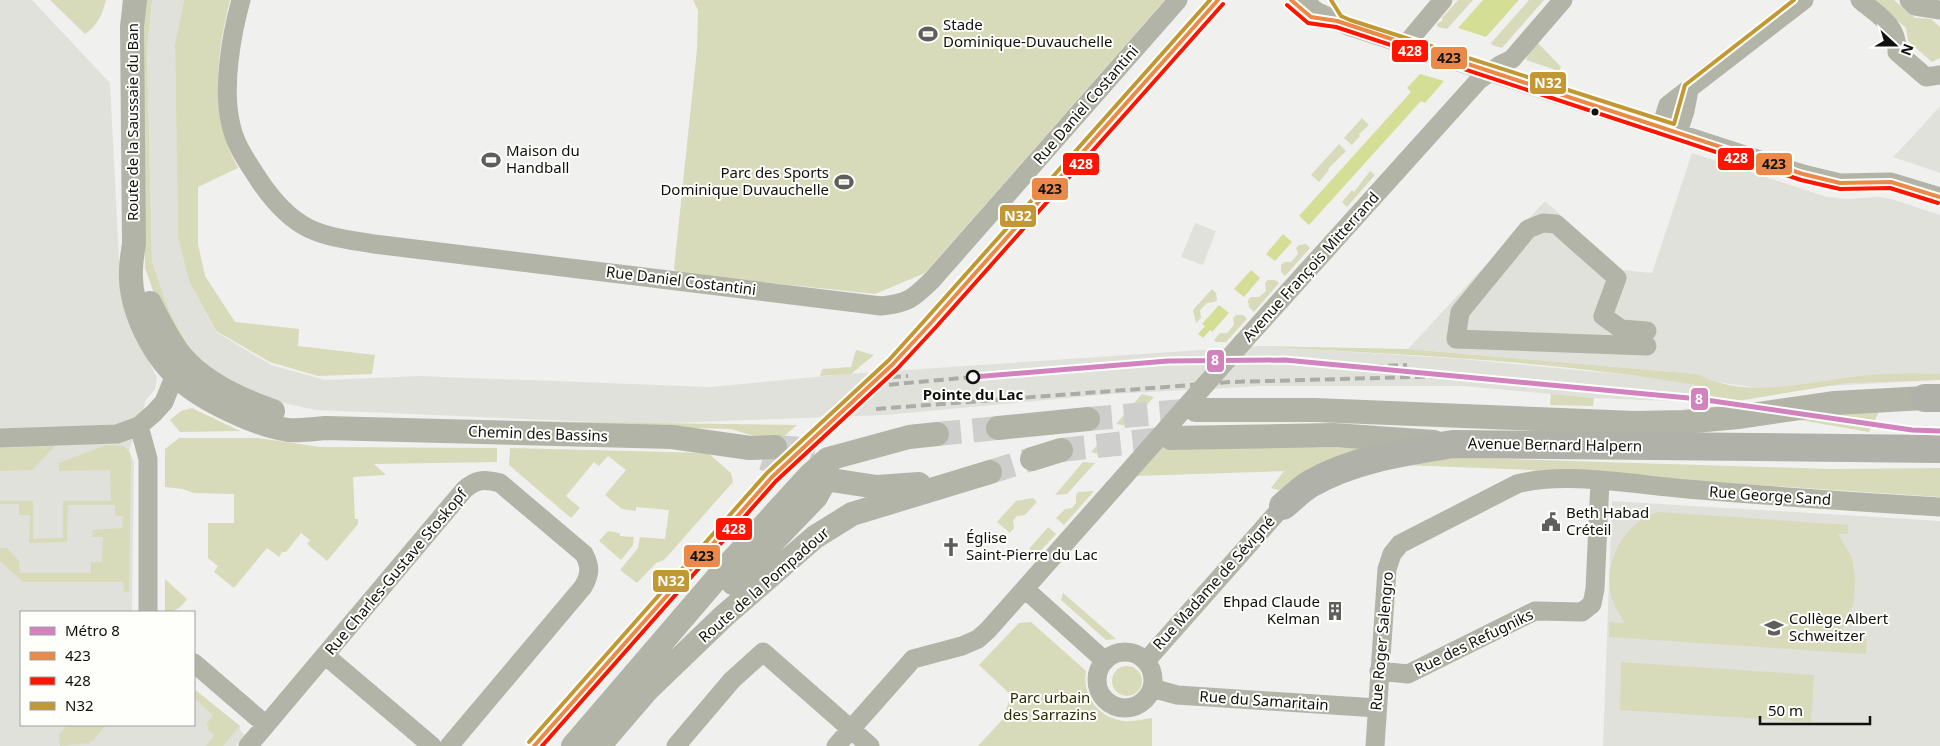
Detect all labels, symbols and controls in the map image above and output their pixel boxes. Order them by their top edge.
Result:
place label: Stade Dominique-Duvauchelle [943,14,1113,51]
north arrow [1870,20,1920,70]
street label: Route de la Saussaie du Ban [122,23,142,221]
sports icon: Stade Dominique-Duvauchelle [917,23,939,45]
line badge: 428 [1391,39,1429,63]
street label: Rue Daniel Costantini [1028,41,1142,168]
text: 428 [1398,41,1422,60]
text: N [1897,41,1919,59]
line badge: 423 [1430,46,1468,70]
text: 423 [1437,48,1461,67]
line badge: N32 [1529,71,1567,95]
text: N32 [1534,73,1562,92]
unlabelled marker [1590,107,1600,117]
place label: Maison du Handball [506,140,580,177]
line badge: 428 [1717,147,1755,171]
text: 428 [1724,148,1748,167]
sports icon: Maison du Handball [480,149,502,171]
line badge: 428 [1062,152,1100,176]
line badge: 423 [1755,152,1793,176]
text: 428 [1069,154,1093,173]
text: 423 [1762,154,1786,173]
place label: Parc des Sports Dominique Duvauchelle [660,162,829,199]
sports icon: Parc des Sports Dominique Duvauchelle [833,171,855,193]
line badge: 423 [1031,177,1069,201]
text: 423 [1038,179,1062,198]
street label: Avenue François Mitterrand [1238,187,1383,345]
line badge: N32 [999,204,1037,228]
text: N32 [1004,206,1032,225]
street label: Rue Daniel Costantini [605,261,757,299]
line badge: 8 [1206,349,1225,373]
text: 8 [1211,350,1219,369]
marker: Pointe du Lac [966,370,980,384]
place label: Pointe du Lac [923,384,1024,404]
line badge: 8 [1690,387,1709,411]
text: 8 [1695,389,1703,408]
street label: Chemin des Bassins [468,421,608,445]
street label: Avenue Bernard Halpern [1468,432,1642,456]
street label: Rue George Sand [1708,481,1832,509]
street label: Rue Charles-Gustave Stoskopf [320,483,471,659]
place label: Beth Habad Créteil [1566,502,1649,539]
street label: Rue Madame de Sévigné [1148,511,1279,653]
public building icon: Beth Habad Créteil [1540,511,1562,533]
line badge: 428 [715,517,753,541]
text: 428 [722,519,746,538]
street label: Route de la Pompadour [694,522,833,647]
place label: Église Saint-Pierre du Lac [966,527,1098,564]
church icon: Église Saint-Pierre du Lac [940,536,962,558]
line badge: 423 [683,544,721,568]
text: 423 [690,546,714,565]
line badge: N32 [652,569,690,593]
text: N32 [657,571,685,590]
street label: Rue Roger Salengro [1365,571,1397,711]
place label: Ehpad Claude Kelman [1223,591,1320,628]
building icon: Ehpad Claude Kelman [1324,600,1346,622]
street label: Rue des Refugniks [1411,604,1536,678]
place label: Collège Albert Schweitzer [1789,608,1889,645]
legend [20,611,195,726]
school or university icon: Collège Albert Schweitzer [1763,617,1785,639]
text: Métro 8 [65,620,120,640]
text: 423 [65,645,91,665]
text: 428 [65,670,91,690]
street label: Rue du Samaritain [1199,686,1329,714]
park label: Parc urbain des Sarrazins [1003,687,1097,724]
scale bar [1760,694,1870,726]
text: N32 [65,695,94,715]
text: 50 m [1768,700,1803,720]

